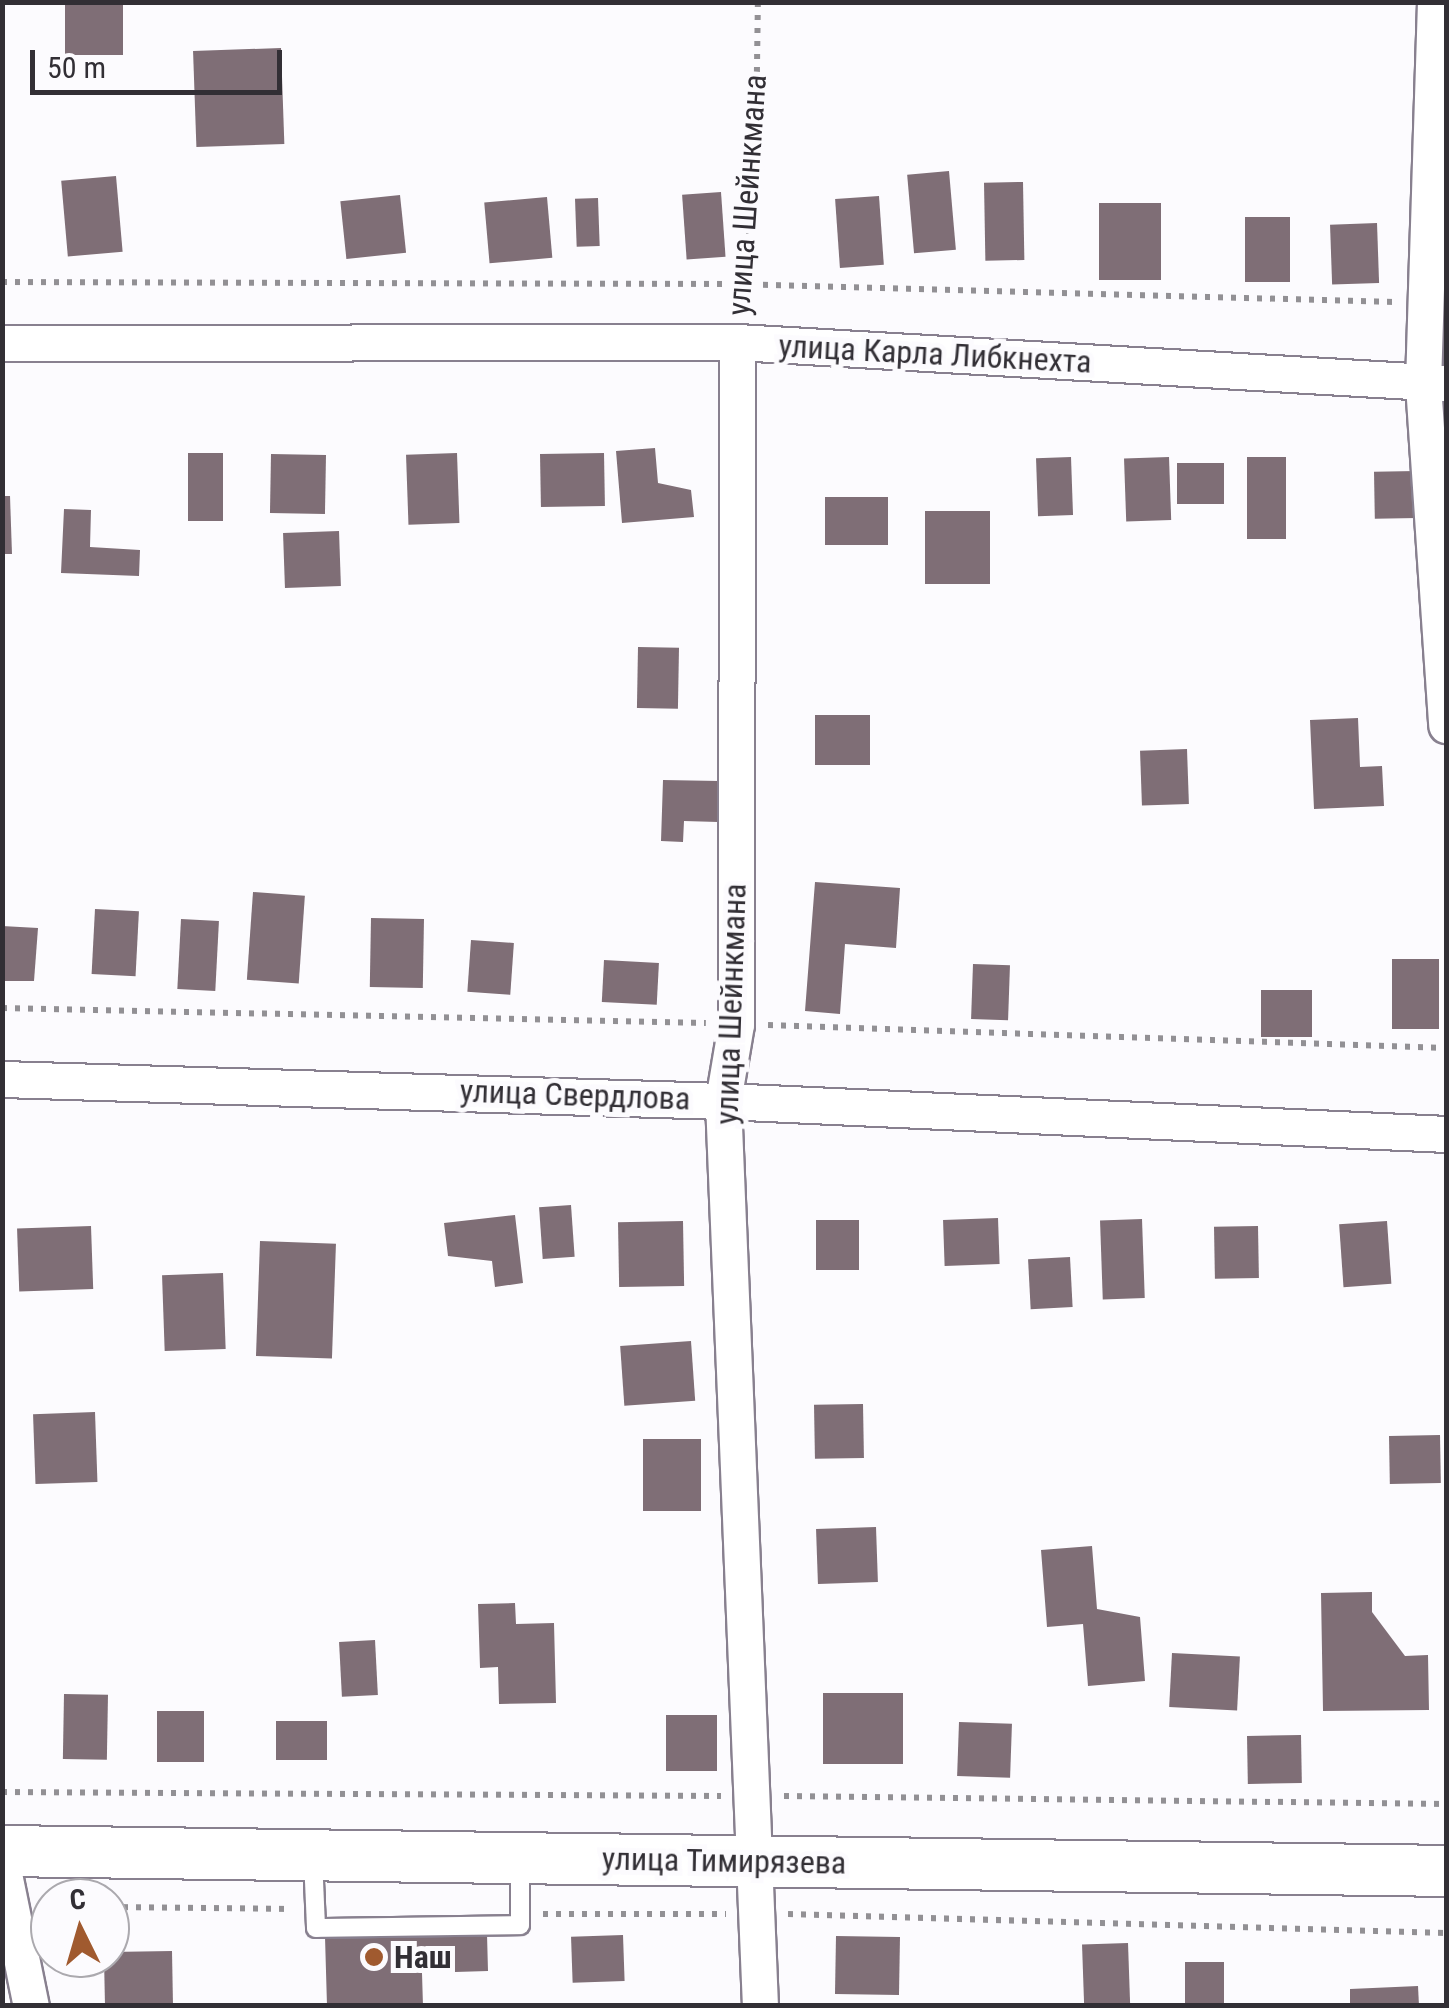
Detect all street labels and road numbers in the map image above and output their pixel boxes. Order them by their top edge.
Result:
street label: улица Шейнкмана [719,73,775,317]
street label: улица Карла Либкнехта [778,327,1092,381]
street label: улица Шейнкмана [708,883,754,1125]
street label: улица Свердлова [459,1072,691,1118]
street label: улица Тимирязева [601,1840,847,1882]

